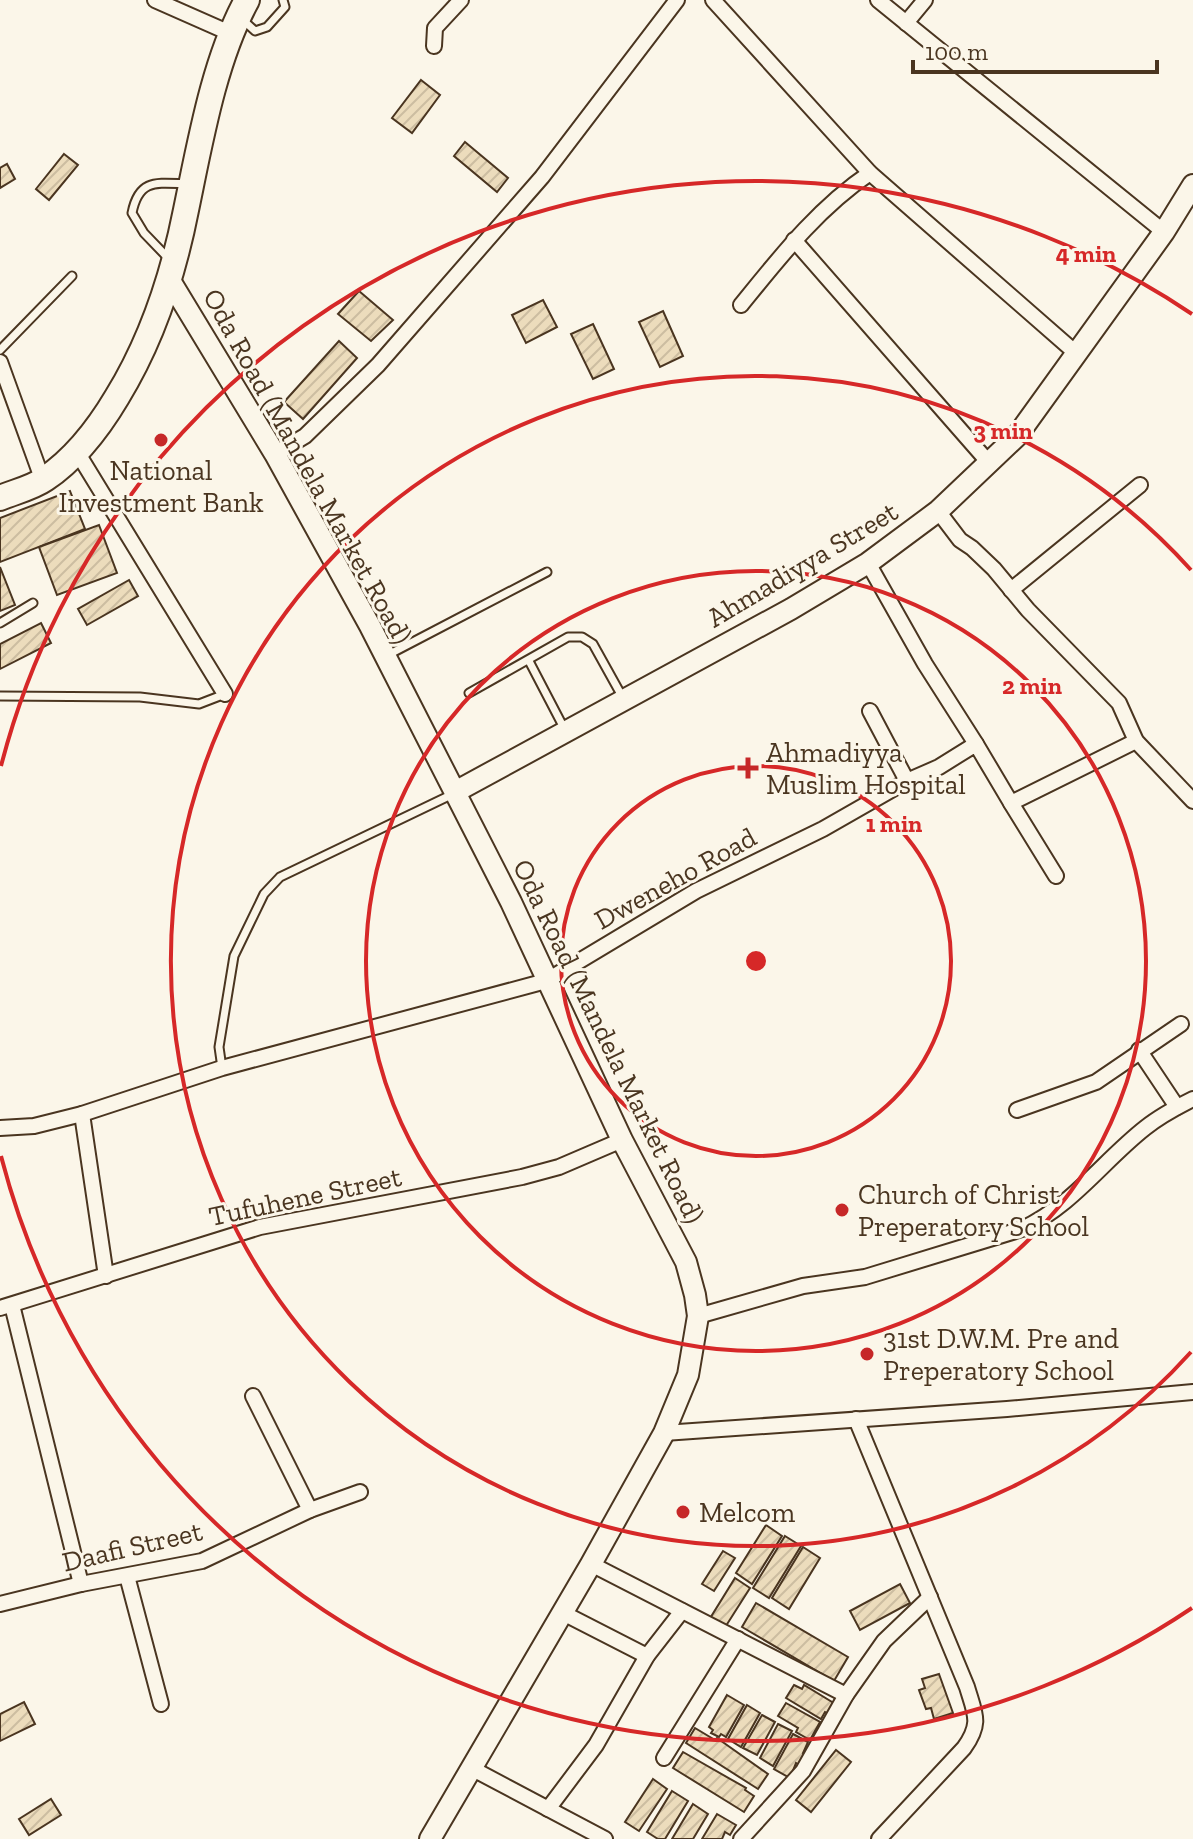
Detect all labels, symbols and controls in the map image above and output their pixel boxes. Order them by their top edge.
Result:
scale bar [913,24,1157,74]
text: 100 m [925,37,988,66]
text: 4 min [1056,239,1116,268]
street label: Oda Road (Mandela Market Road) [196,283,419,649]
text: 3 min [973,416,1033,445]
marker: National Investment Bank [152,431,170,449]
place label: National Investment Bank [58,454,264,519]
street label: Ahmadiyya Street [701,494,904,634]
text: 2 min [1002,671,1062,700]
place label: Ahmadiyya Muslim Hospital [766,736,966,801]
marker: Ahmadiyya Muslim Hospital [737,757,759,779]
text: 1 min [866,809,922,838]
street label: Dweneho Road [589,820,762,936]
street label: Oda Road (Mandela Market Road) [506,854,711,1229]
centre of rings [742,947,770,975]
street label: Tufuhene Street [206,1160,405,1233]
place label: Church of Christ Preperatory School [858,1178,1089,1243]
marker: Church of Christ Preperatory School [833,1201,851,1219]
place label: 31st D.W.M. Pre and Preperatory School [883,1322,1119,1387]
marker: 31st D.W.M. Pre and Preperatory School [858,1345,876,1363]
place label: Melcom [699,1496,795,1529]
marker: Melcom [674,1503,692,1521]
street label: Daafi Street [59,1514,206,1579]

